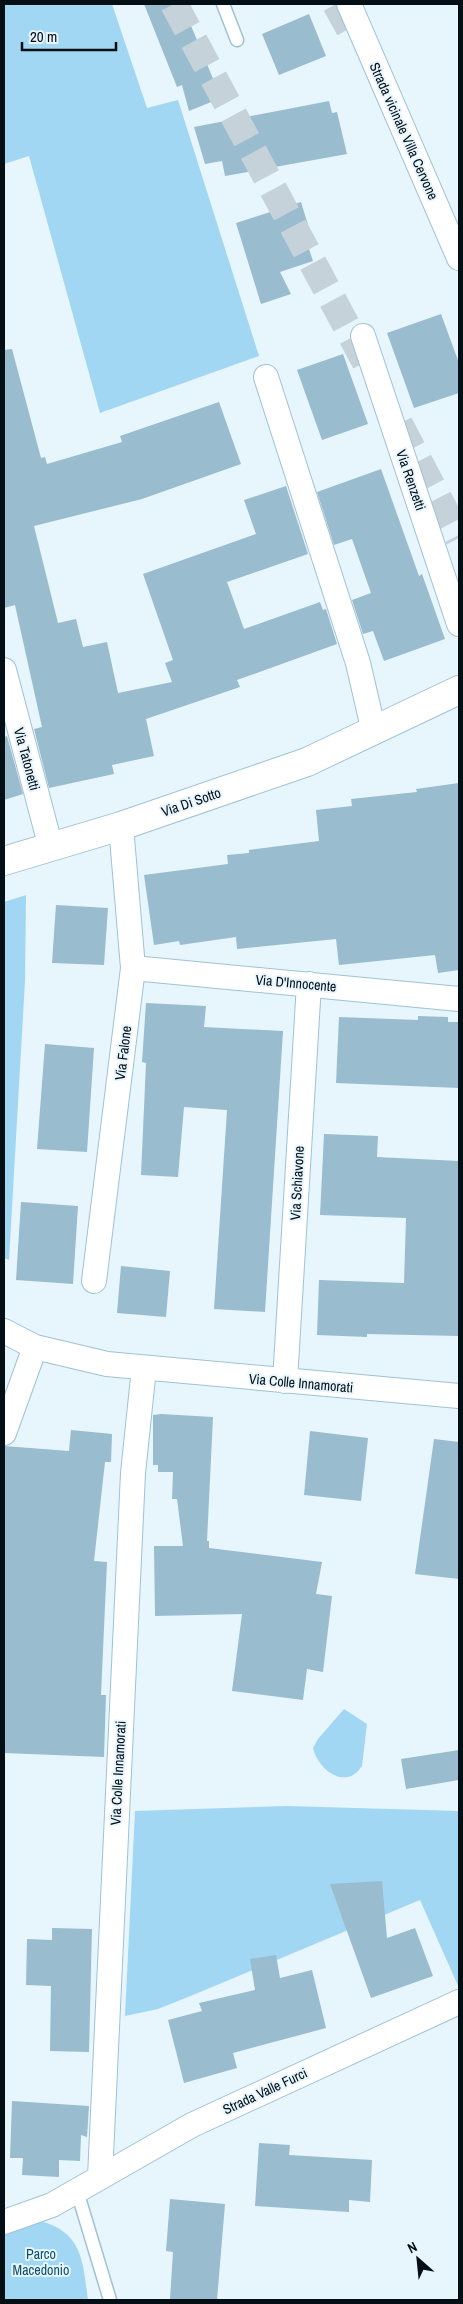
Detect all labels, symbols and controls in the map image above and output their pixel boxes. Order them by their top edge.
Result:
scale bar [22,20,116,52]
text: 20 m [30,26,57,47]
street label: Strada vicinale Villa Cervone [366,60,442,202]
street label: Via Renzetti [392,447,430,513]
street label: Via Tatonetti [10,726,44,792]
street label: Via Di Sotto [159,783,223,821]
street label: Via D'Innocente [255,970,337,996]
street label: Via Falone [111,1025,135,1081]
street label: Via Schiavone [286,1145,308,1221]
street label: Via Colle Innamorati [248,1369,354,1397]
street label: Via Colle Innamorati [106,1720,130,1826]
street label: Strada Valle Furci [220,2064,310,2118]
north arrow [393,2234,443,2284]
text: N [404,2238,420,2257]
park label: Parco Macedonio [13,2245,69,2279]

